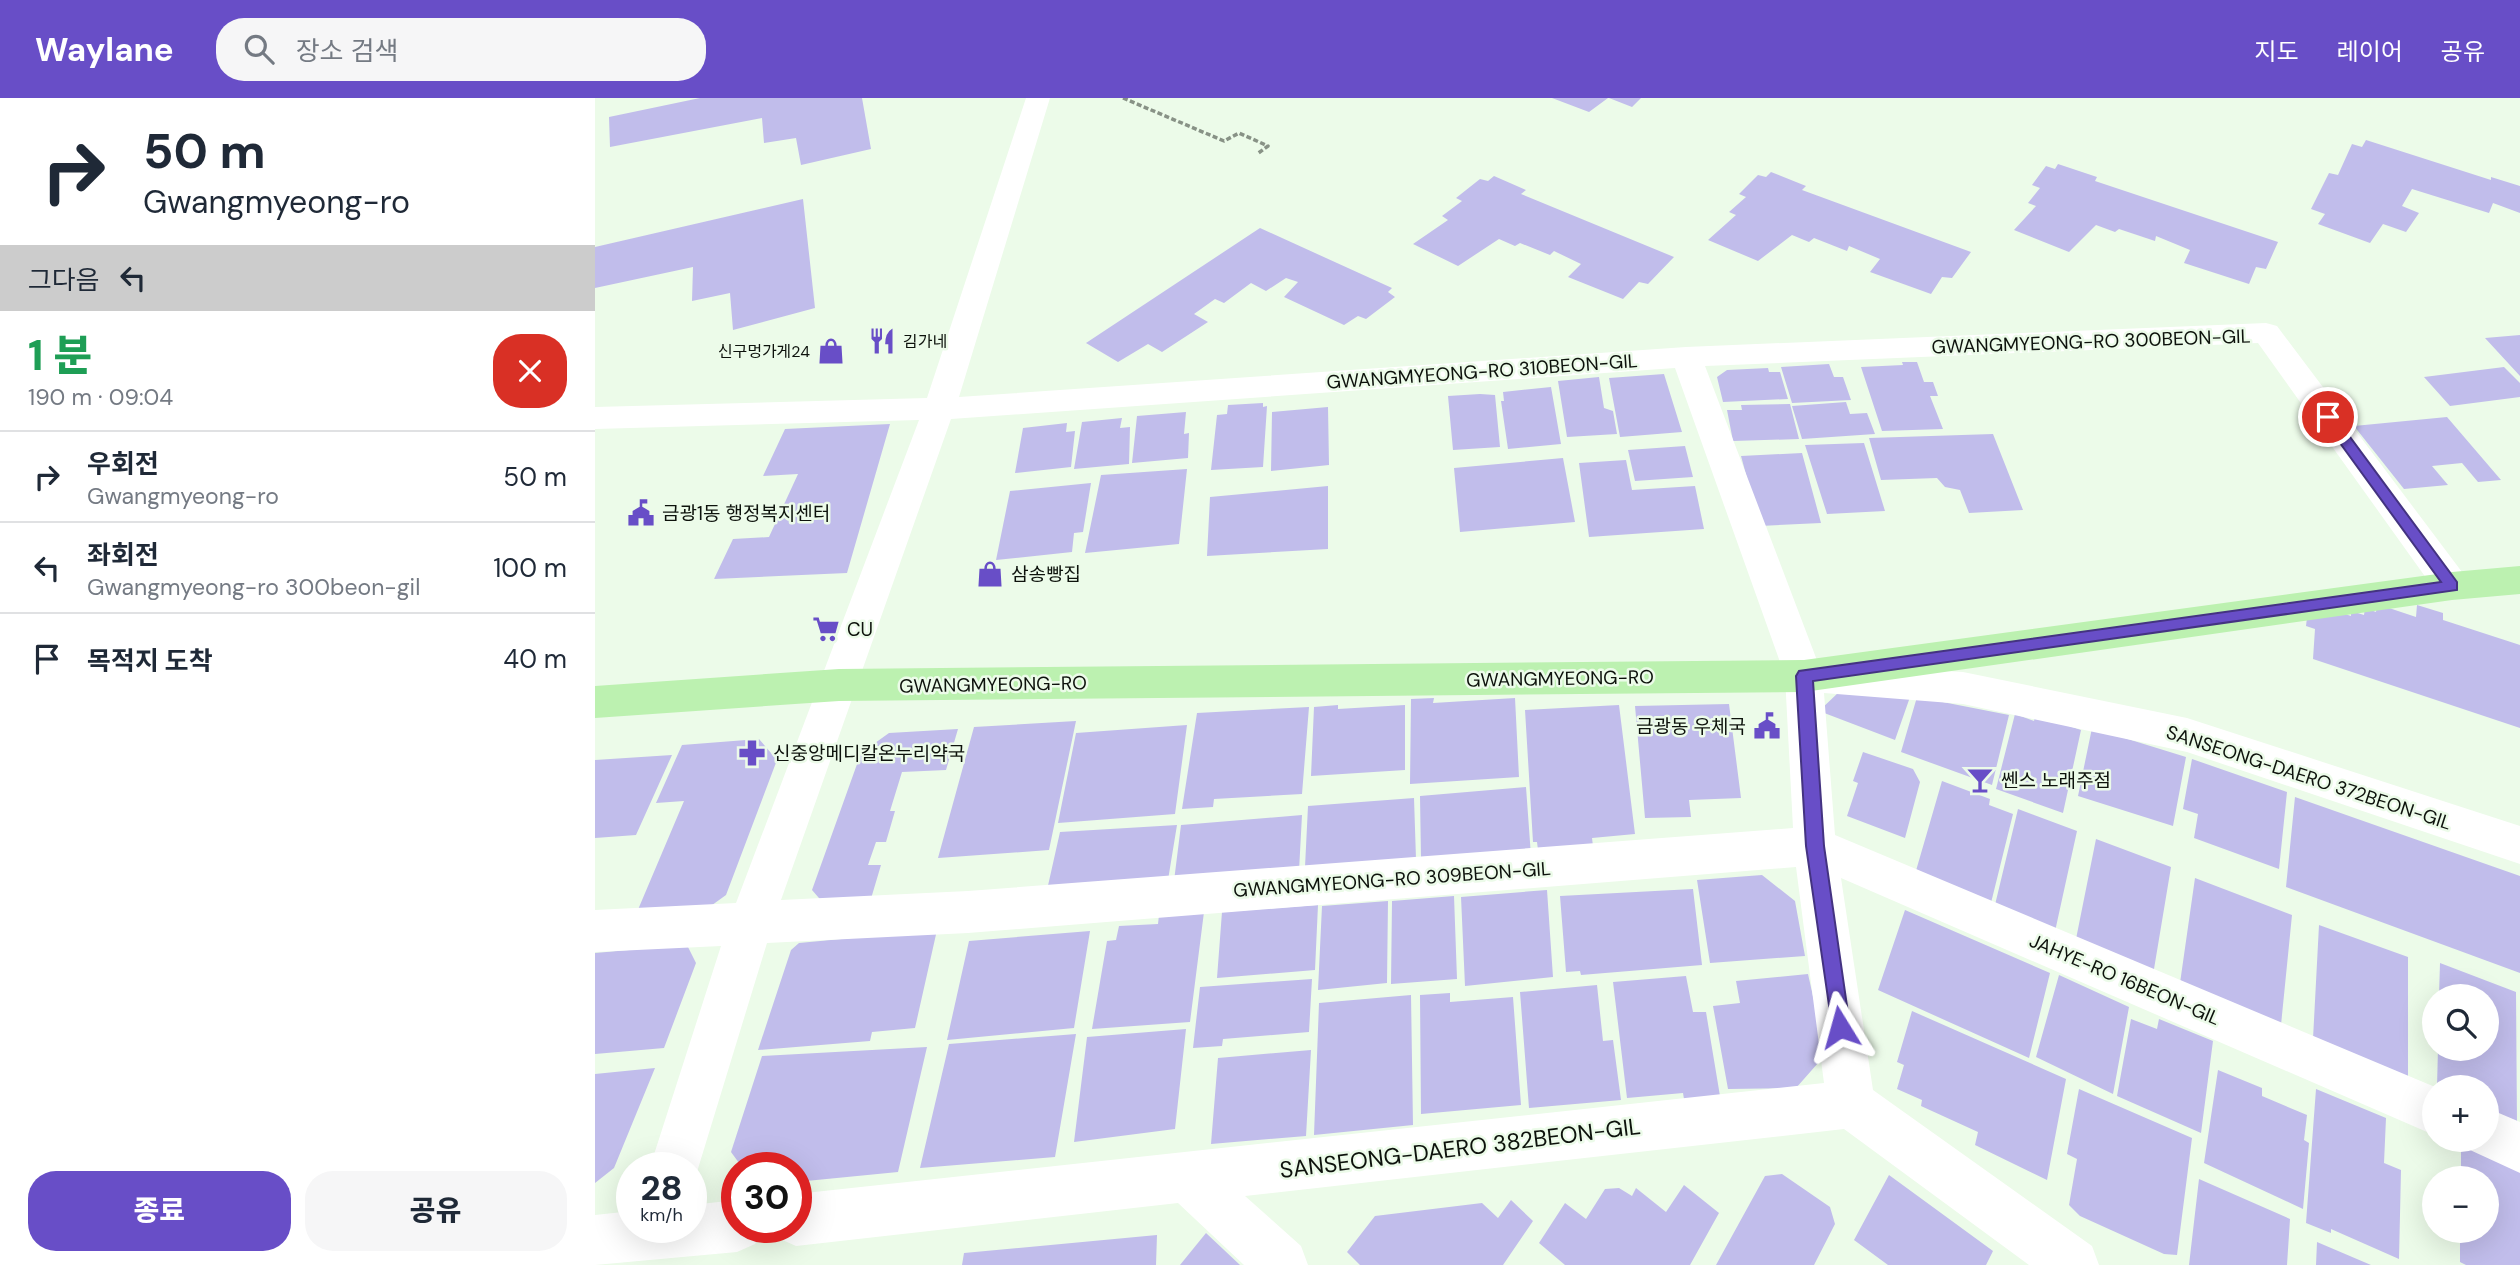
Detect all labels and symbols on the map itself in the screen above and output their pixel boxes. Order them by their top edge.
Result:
street label: GWANGMYEONG-RO 300BEON-GIL [1931,323,2251,360]
restaurant icon: 김가네 [867,326,897,356]
place label: 김가네 [903,331,947,352]
shop icon: 신구멍가게24 [816,336,846,366]
place label: 신구멍가게24 [718,341,810,362]
street label: GWANGMYEONG-RO 310BEON-GIL [1326,348,1638,395]
pin [2298,387,2358,447]
public building icon: 금광1동 행정복지센터 [626,498,656,528]
place label: 금광1동 행정복지센터 [662,501,830,526]
shop icon: 삼송빵집 [975,559,1005,589]
place label: 삼송빵집 [1011,562,1081,587]
supermarket icon: CU [811,614,841,644]
place label: CU [847,617,873,642]
street label: GWANGMYEONG-RO [1466,664,1654,693]
street label: GWANGMYEONG-RO [899,670,1087,699]
public building icon: 금광동 우체국 [1752,711,1782,741]
place label: 금광동 우체국 [1636,714,1746,739]
street label: SANSEONG-DAERO 372BEON-GIL [2163,720,2455,835]
pharmacy icon: 신중앙메디칼온누리약국 [737,738,767,768]
place label: 신중앙메디칼온누리약국 [773,741,965,766]
bar icon: 쎈스 노래주점 [1965,765,1995,795]
place label: 쎈스 노래주점 [2001,768,2111,793]
street label: GWANGMYEONG-RO 309BEON-GIL [1232,856,1552,903]
street label: JAHYE-RO 16BEON-GIL [2026,928,2224,1031]
position arrow [1803,990,1877,1064]
street label: SANSEONG-DAERO 382BEON-GIL [1278,1111,1642,1185]
speed limit sign: 30 [721,1152,812,1243]

